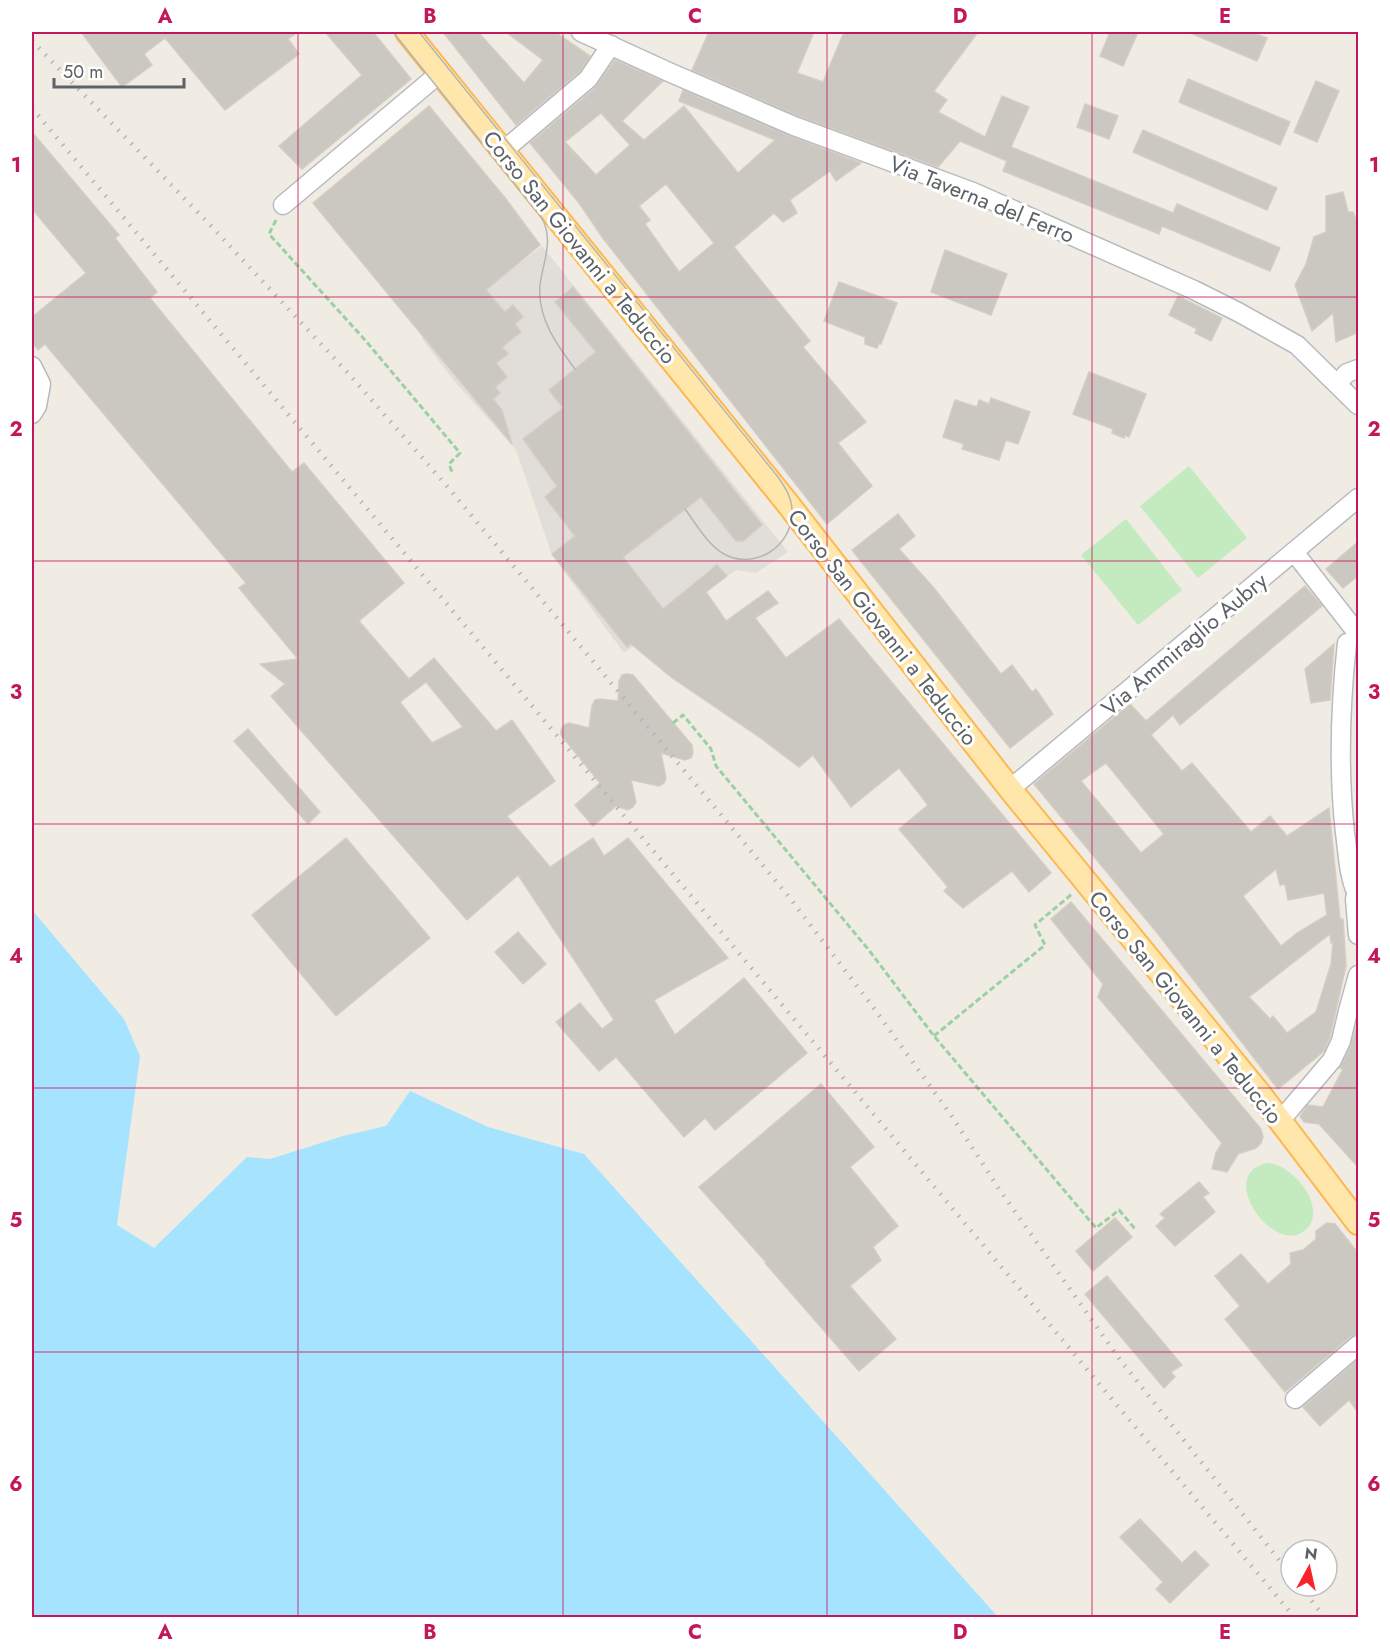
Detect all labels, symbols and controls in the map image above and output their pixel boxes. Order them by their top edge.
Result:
text: A [157,2,173,31]
text: B [423,2,437,31]
text: C [688,2,702,31]
text: D [953,2,967,31]
text: E [1219,2,1231,31]
scale bar [54,51,184,89]
text: 50 m [63,59,103,85]
street label: Corso San Giovanni a Teduccio [476,123,684,371]
street label: Via Taverna del Ferro [885,147,1079,251]
text: 1 [11,151,21,180]
text: 1 [1369,151,1379,180]
text: 2 [9,415,23,444]
text: 2 [1367,415,1381,444]
street label: Corso San Giovanni a Teduccio [780,502,986,752]
street label: Via Ammiraglio Aubry [1094,565,1274,723]
text: 3 [10,678,22,707]
text: 3 [1368,678,1380,707]
street label: Corso San Giovanni a Teduccio [1082,883,1290,1131]
text: 4 [9,942,23,971]
text: 4 [1367,942,1381,971]
text: 5 [10,1206,23,1235]
text: 5 [1368,1206,1381,1235]
text: 6 [9,1470,23,1499]
text: 6 [1367,1470,1381,1499]
north arrow [1279,1538,1339,1598]
text: N [1303,1541,1319,1566]
text: A [157,1618,173,1647]
text: B [423,1618,437,1647]
text: C [688,1618,702,1647]
text: D [953,1618,967,1647]
text: E [1219,1618,1231,1647]

